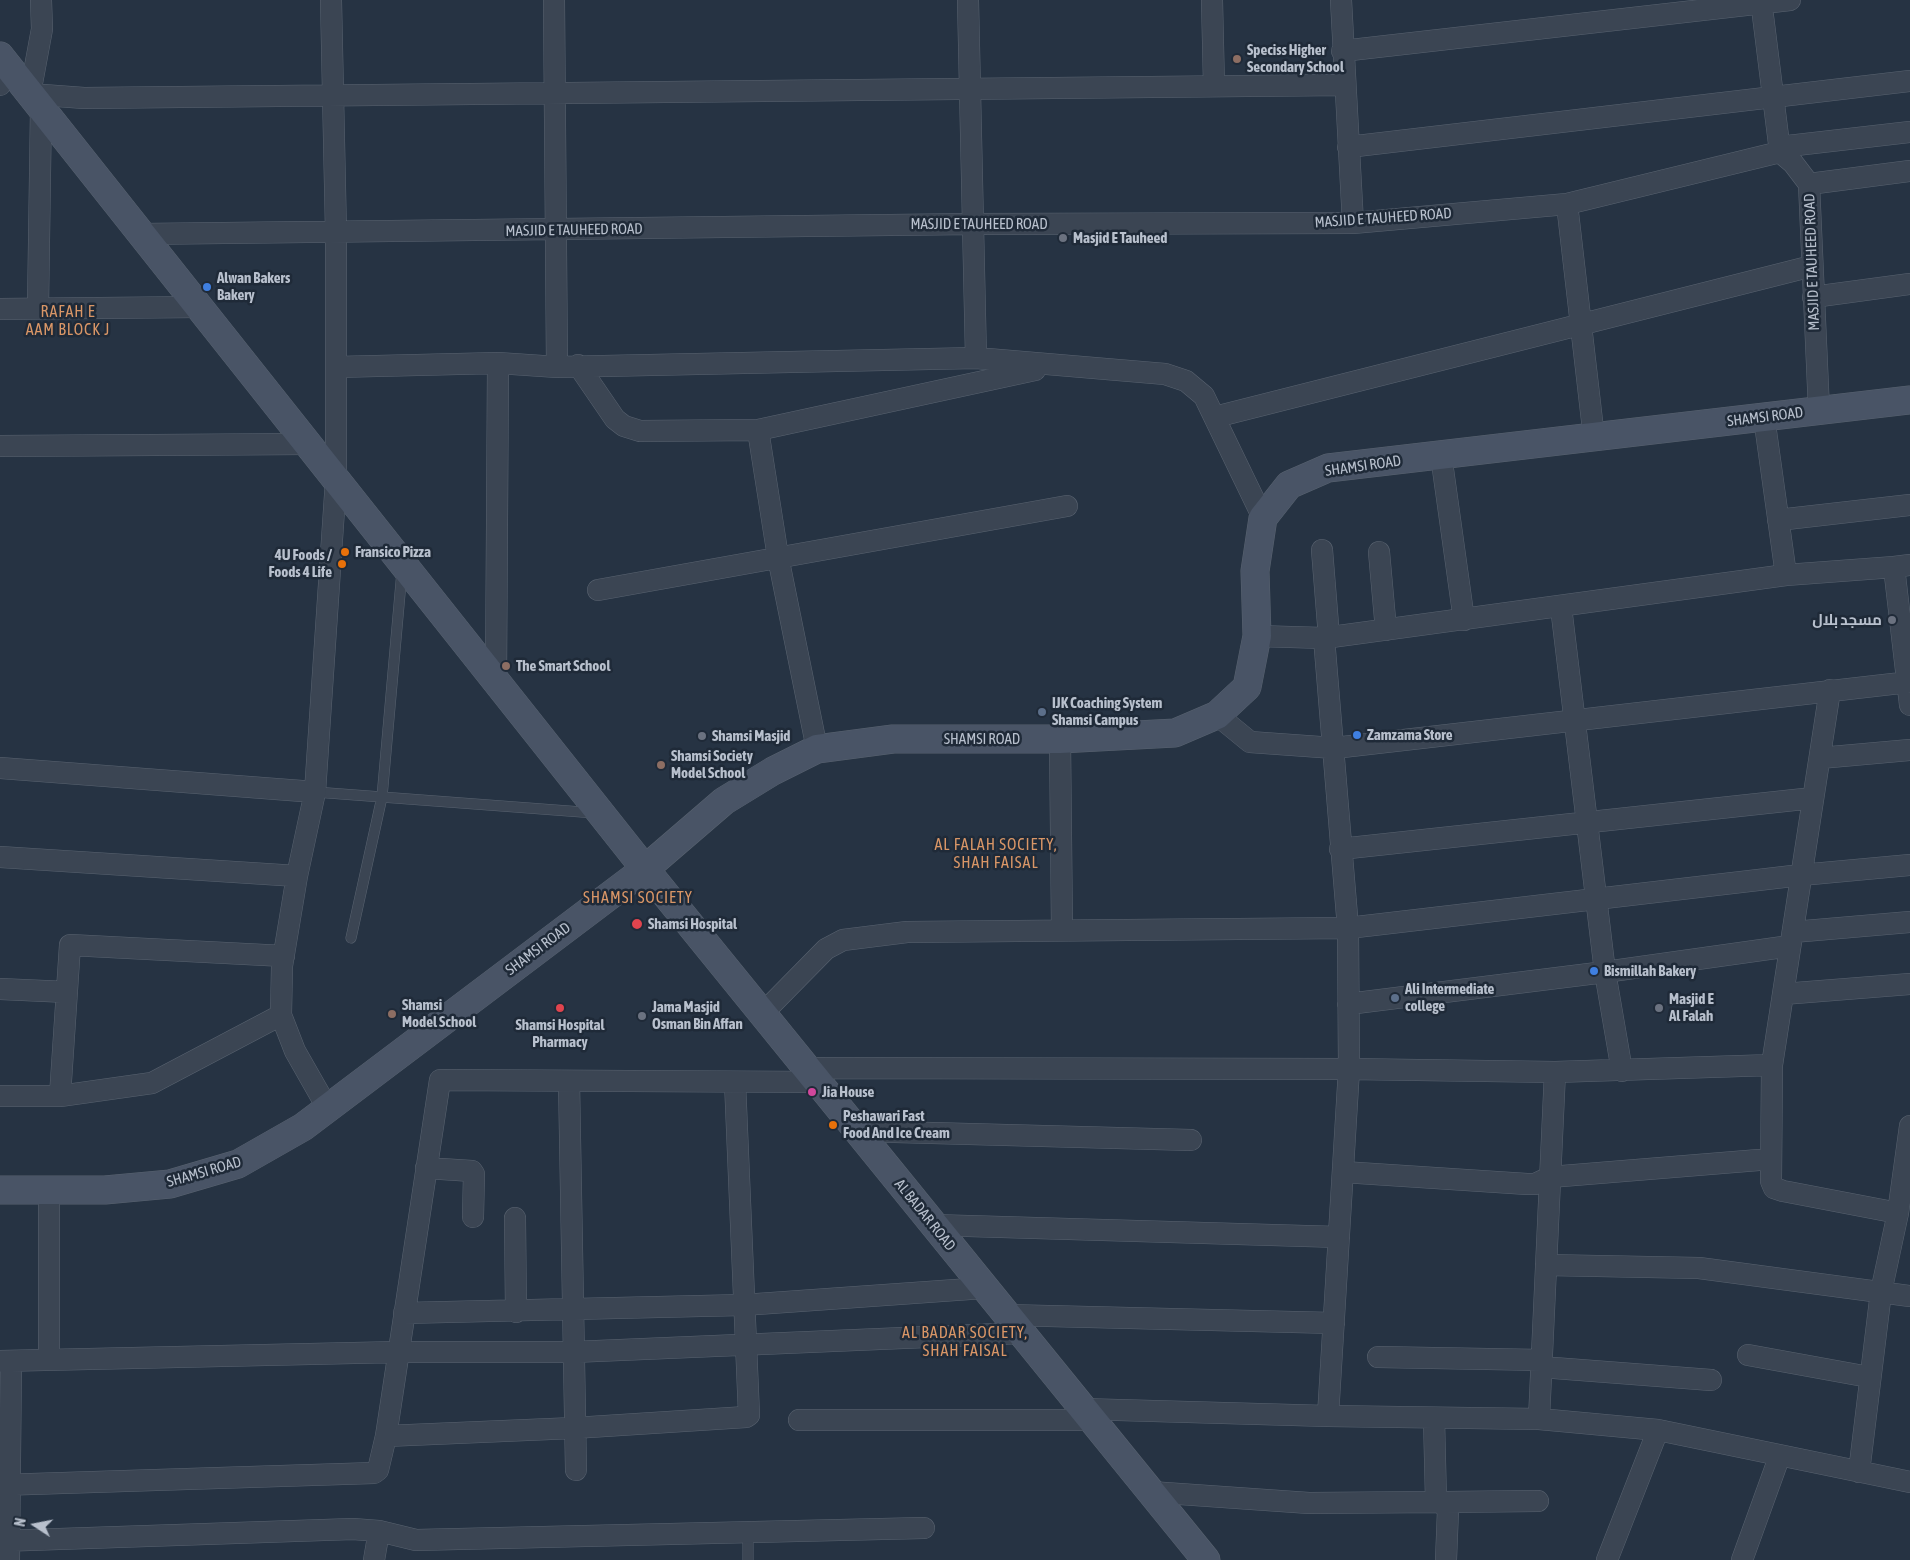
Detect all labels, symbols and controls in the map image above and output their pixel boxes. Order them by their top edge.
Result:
place label: Speciss Higher Secondary School [1247,41,1344,76]
marker: Speciss Higher Secondary School [1231,53,1243,65]
street label: MASJID E TAUHEED ROAD [1801,193,1823,331]
street label: MASJID E TAUHEED ROAD [1314,204,1452,232]
street label: MASJID E TAUHEED ROAD [910,215,1048,233]
street label: MASJID E TAUHEED ROAD [505,220,643,240]
place label: Masjid E Tauheed [1073,229,1167,247]
marker: Masjid E Tauheed [1057,232,1069,244]
place label: Alwan Bakers Bakery [217,269,290,304]
marker: Alwan Bakers Bakery [201,281,213,293]
district label: RAFAH E AAM BLOCK J [24,302,112,340]
street label: SHAMSI ROAD [1726,403,1804,431]
street label: SHAMSI ROAD [1324,452,1402,480]
place label: Fransico Pizza [355,543,431,561]
place label: 4U Foods / Foods 4 Life [268,546,332,581]
marker: Fransico Pizza [339,546,351,558]
marker: 4U Foods / Foods 4 Life [336,558,348,570]
place label: مسجد بلال [1812,611,1882,629]
marker: مسجد بلال [1886,614,1898,626]
place label: The Smart School [516,657,610,675]
marker: The Smart School [500,660,512,672]
place label: IJK Coaching System Shamsi Campus [1052,694,1162,729]
marker: IJK Coaching System Shamsi Campus [1036,706,1048,718]
place label: Zamzama Store [1367,726,1452,744]
place label: Shamsi Masjid [712,727,790,745]
marker: Zamzama Store [1351,729,1363,741]
marker: Shamsi Masjid [696,730,708,742]
street label: SHAMSI ROAD [944,730,1020,748]
place label: Shamsi Society Model School [671,747,753,782]
marker: Shamsi Society Model School [655,759,667,771]
district label: AL FALAH SOCIETY, SHAH FAISAL [932,835,1060,873]
district label: SHAMSI SOCIETY [581,888,695,908]
place label: Shamsi Hospital [648,915,737,933]
marker: Shamsi Hospital [630,917,644,931]
street label: SHAMSI ROAD [502,919,574,979]
place label: Bismillah Bakery [1604,962,1696,980]
marker: Bismillah Bakery [1588,965,1600,977]
place label: Ali Intermediate college [1405,980,1494,1015]
place label: Masjid E Al Falah [1669,990,1714,1025]
marker: Ali Intermediate college [1389,992,1401,1004]
place label: Shamsi Model School [402,996,476,1031]
place label: Jama Masjid Osman Bin Affan [652,998,743,1033]
marker: Shamsi Hospital Pharmacy [554,1002,566,1014]
marker: Masjid E Al Falah [1653,1002,1665,1014]
marker: Shamsi Model School [386,1008,398,1020]
marker: Jama Masjid Osman Bin Affan [636,1010,648,1022]
place label: Shamsi Hospital Pharmacy [515,1016,605,1051]
place label: Jia House [822,1083,874,1101]
marker: Jia House [806,1086,818,1098]
place label: Peshawari Fast Food And Ice Cream [843,1107,950,1142]
marker: Peshawari Fast Food And Ice Cream [827,1119,839,1131]
street label: SHAMSI ROAD [165,1153,243,1191]
street label: AL BADAR ROAD [891,1176,959,1254]
district label: AL BADAR SOCIETY, SHAH FAISAL [900,1323,1030,1361]
north arrow [10,1500,60,1550]
text: N [12,1517,29,1528]

